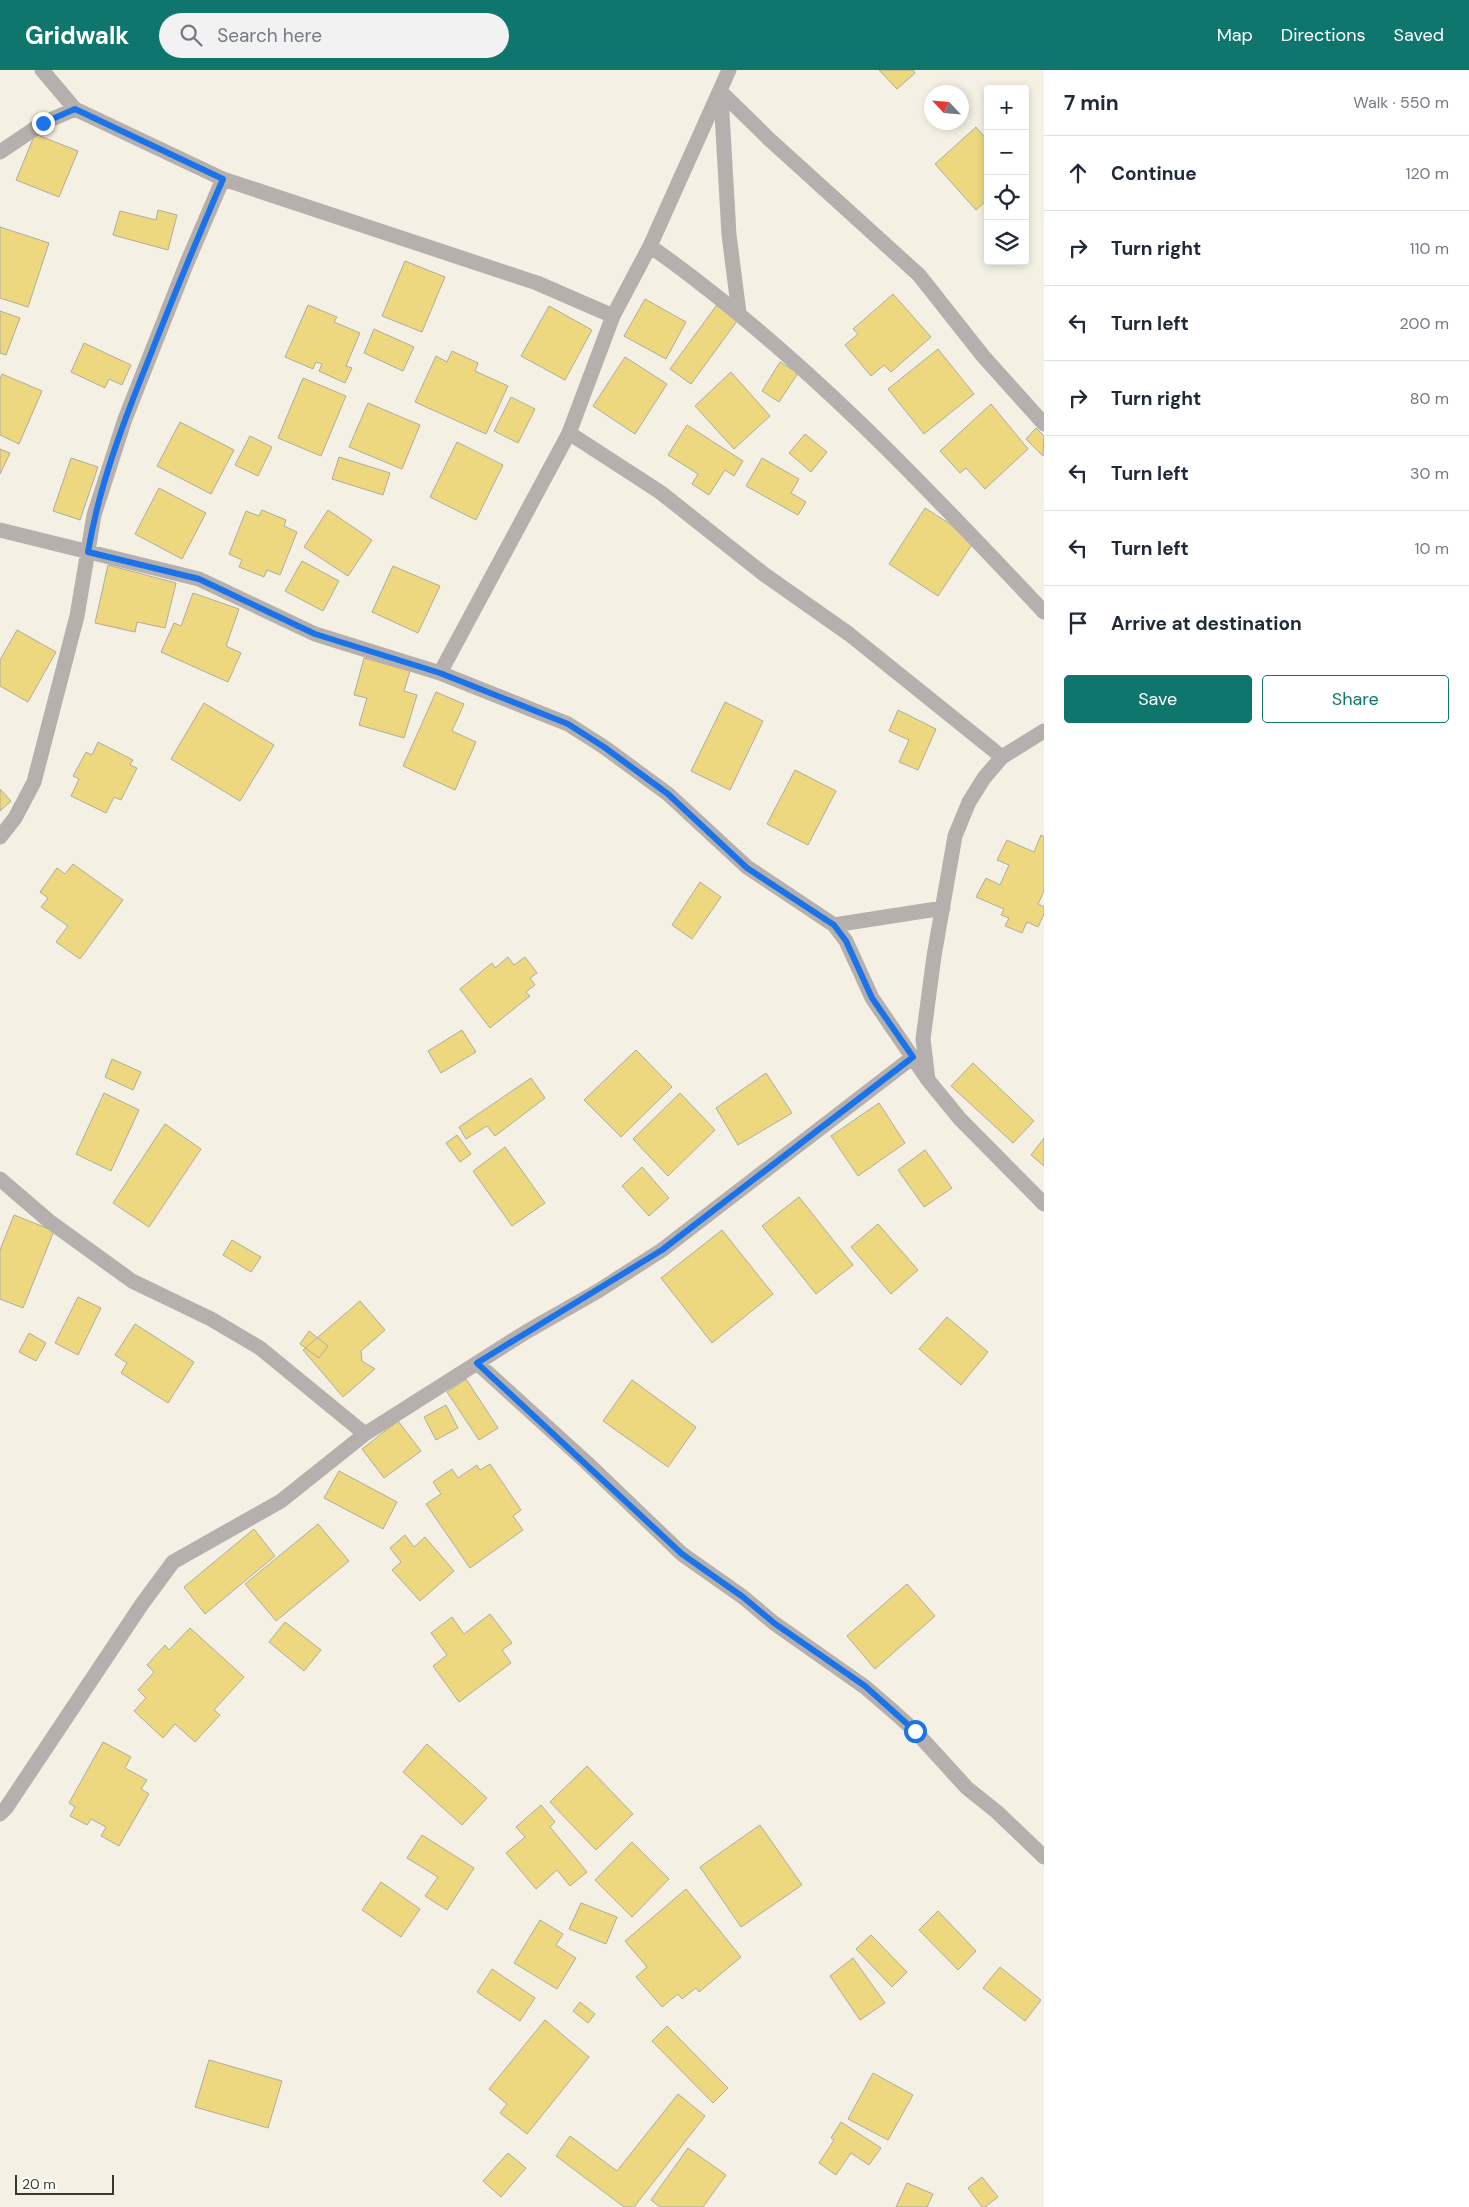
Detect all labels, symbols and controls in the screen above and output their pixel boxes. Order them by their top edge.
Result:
search box [159,13,509,58]
text: Gridwalk [25,20,129,51]
icon: search [177,21,205,49]
text: Search here [217,23,322,48]
text: Map [1217,23,1253,47]
text: Directions [1281,23,1366,47]
text: Saved [1394,23,1444,47]
north arrow [924,85,969,130]
map controls [984,85,1029,265]
button: + [984,85,1029,130]
text: 7 min [1064,89,1119,117]
text: Walk · 550 m [1353,92,1449,113]
route end [32,112,55,135]
button: − [984,130,1029,175]
icon: ahead [1064,159,1092,187]
text: Continue [1111,161,1197,186]
text: 120 m [1405,163,1449,184]
button: locate [984,175,1029,220]
button: layers [984,220,1029,265]
icon: right [1064,234,1092,262]
text: Turn right [1111,236,1201,261]
text: 110 m [1410,238,1449,259]
icon: left [1064,309,1092,337]
text: Turn left [1111,311,1189,336]
text: 200 m [1400,313,1449,334]
icon: right [1064,384,1092,412]
text: Turn right [1111,386,1201,411]
text: 80 m [1410,388,1449,409]
icon: left [1064,459,1092,487]
text: Turn left [1111,461,1189,486]
text: 30 m [1410,463,1449,484]
icon: left [1064,534,1092,562]
text: Turn left [1111,536,1189,561]
text: 10 m [1415,538,1449,559]
icon: arrive [1064,609,1092,637]
text: Arrive at destination [1111,611,1302,636]
button: Save [1064,675,1252,723]
button: Share [1262,675,1449,723]
route start [904,1720,927,1743]
scale bar [15,2172,114,2195]
text: 20 m [22,2175,56,2193]

